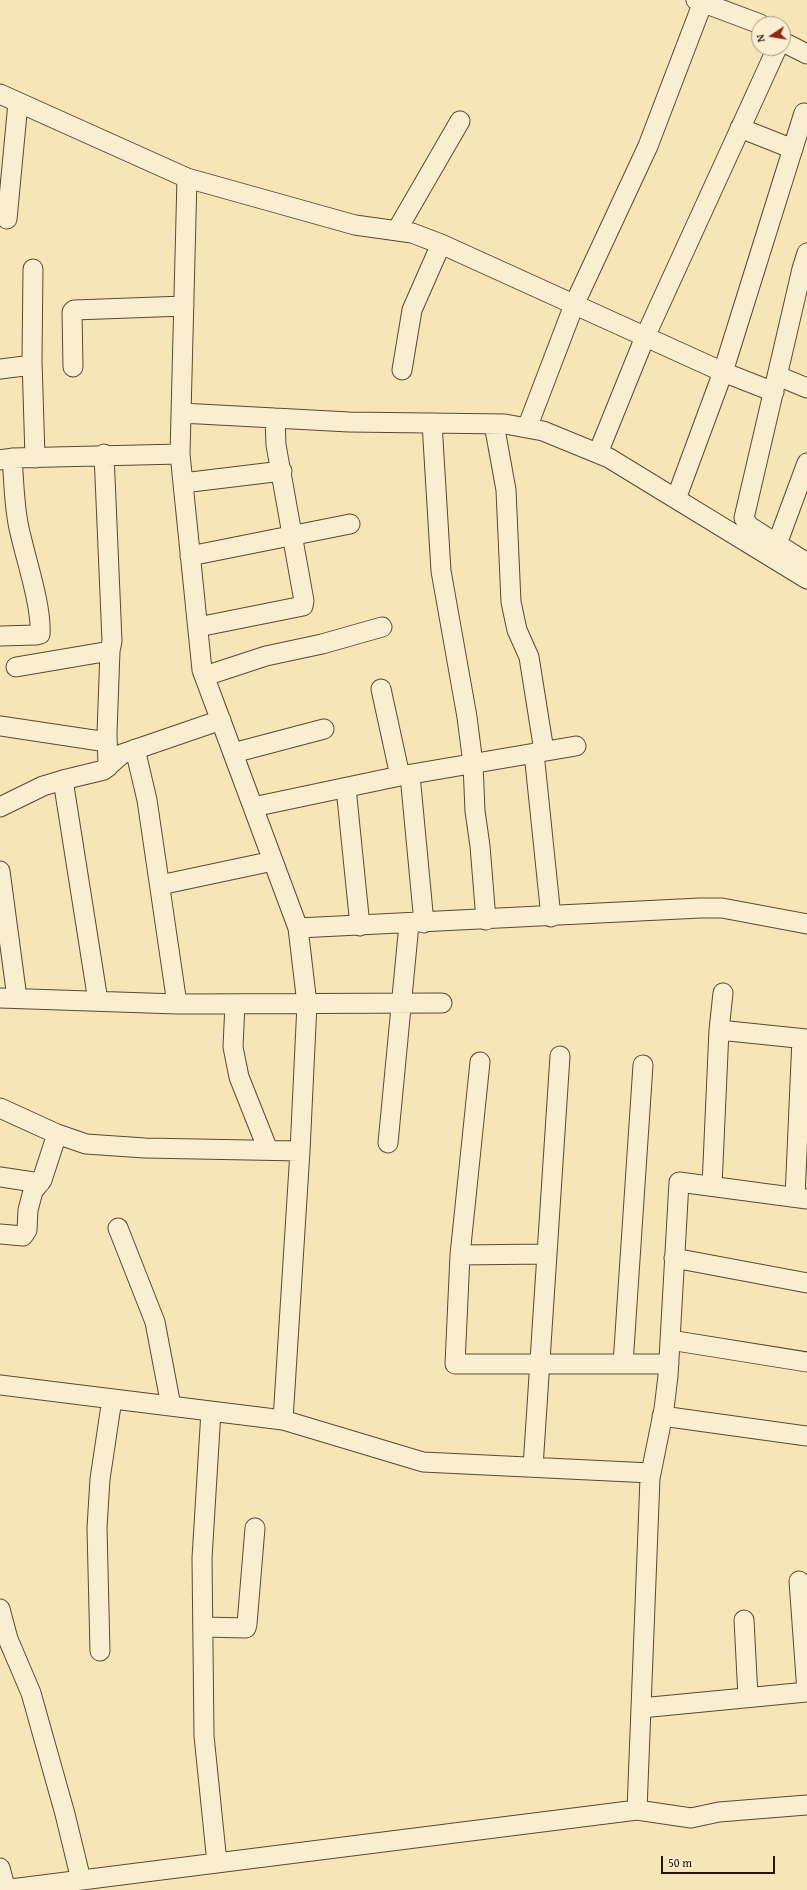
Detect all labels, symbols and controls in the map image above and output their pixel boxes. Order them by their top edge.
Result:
north arrow [751,16,791,56]
text: N [752,33,769,44]
scale bar [663,1848,777,1874]
text: 50 m [668,1854,692,1871]

